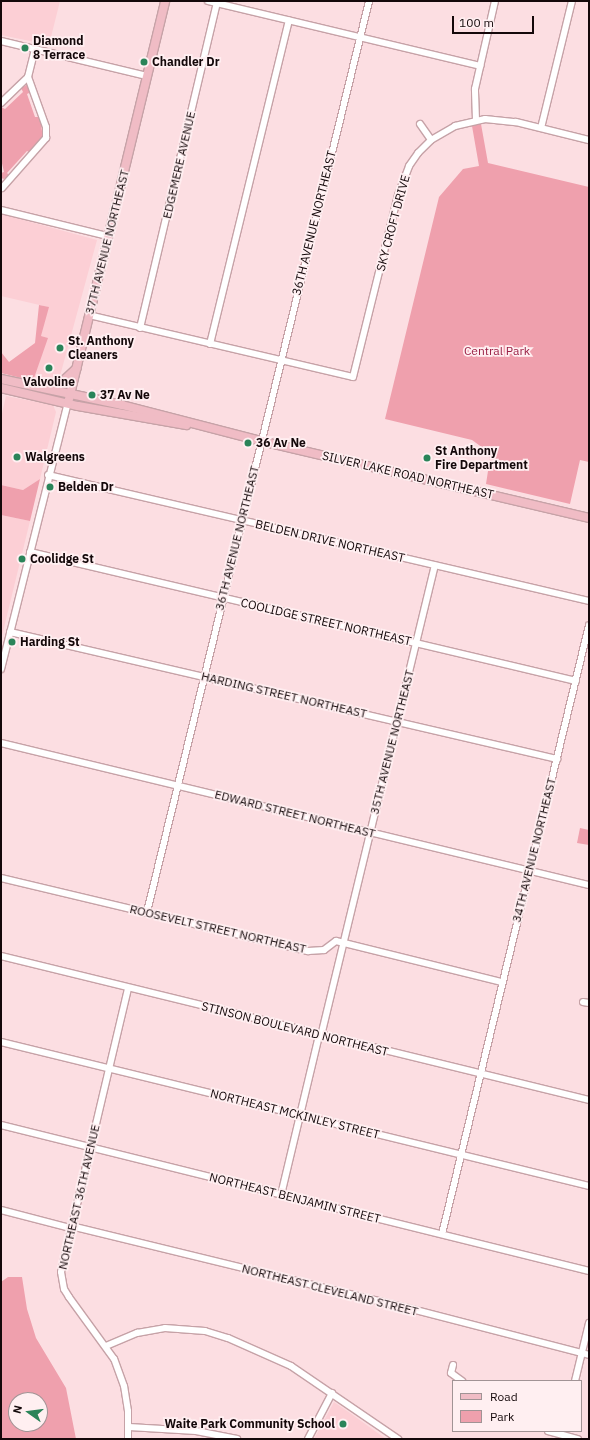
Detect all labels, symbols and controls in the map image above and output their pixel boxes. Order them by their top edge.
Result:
scale bar [454,8,536,34]
text: 100 m [459,15,494,30]
place label: Diamond 8 Terrace [33,34,85,62]
marker: Diamond 8 Terrace [20,43,30,53]
place label: Chandler Dr [152,55,220,69]
marker: Chandler Dr [139,57,149,67]
street label: EDGEMERE AVENUE [160,110,198,220]
street label: 36TH AVENUE NORTHEAST [289,149,339,297]
street label: 37TH AVENUE NORTHEAST [82,168,132,316]
street label: SKY CROFT DRIVE [373,173,413,273]
place label: St. Anthony Cleaners [68,334,134,362]
marker: St. Anthony Cleaners [55,343,65,353]
park label: Central Park [464,344,530,358]
marker: Valvoline [44,363,54,373]
place label: Valvoline [23,375,75,389]
place label: 37 Av Ne [100,388,150,402]
marker: 37 Av Ne [87,390,97,400]
place label: 36 Av Ne [256,436,306,450]
marker: 36 Av Ne [243,438,253,448]
place label: St Anthony Fire Department [435,444,528,472]
street label: SILVER LAKE ROAD NORTHEAST [321,448,495,502]
place label: Walgreens [25,450,85,464]
marker: Walgreens [12,452,22,462]
marker: St Anthony Fire Department [422,453,432,463]
street label: 36TH AVENUE NORTHEAST [212,464,262,612]
place label: Belden Dr [58,480,114,494]
marker: Belden Dr [45,482,55,492]
street label: BELDEN DRIVE NORTHEAST [254,517,406,565]
place label: Coolidge St [30,552,94,566]
marker: Coolidge St [17,554,27,564]
street label: COOLIDGE STREET NORTHEAST [239,595,413,649]
place label: Harding St [20,635,80,649]
marker: Harding St [7,637,17,647]
street label: 35TH AVENUE NORTHEAST [367,668,417,816]
street label: HARDING STREET NORTHEAST [200,669,368,721]
street label: 34TH AVENUE NORTHEAST [509,776,559,924]
street label: EDWARD STREET NORTHEAST [213,787,377,841]
street label: ROOSEVELT STREET NORTHEAST [128,902,308,956]
street label: STINSON BOULEVARD NORTHEAST [200,999,390,1059]
street label: NORTHEAST MCKINLEY STREET [209,1086,381,1142]
street label: NORTHEAST 36TH AVENUE [55,1123,103,1271]
street label: NORTHEAST BENJAMIN STREET [208,1170,382,1226]
street label: NORTHEAST CLEVELAND STREET [240,1261,420,1319]
legend [452,1380,582,1432]
text: Road [490,1389,518,1404]
north arrow [8,1392,48,1432]
text: N [10,1404,25,1415]
text: Park [490,1409,514,1424]
place label: Waite Park Community School [165,1417,335,1431]
marker: Waite Park Community School [338,1419,348,1429]

